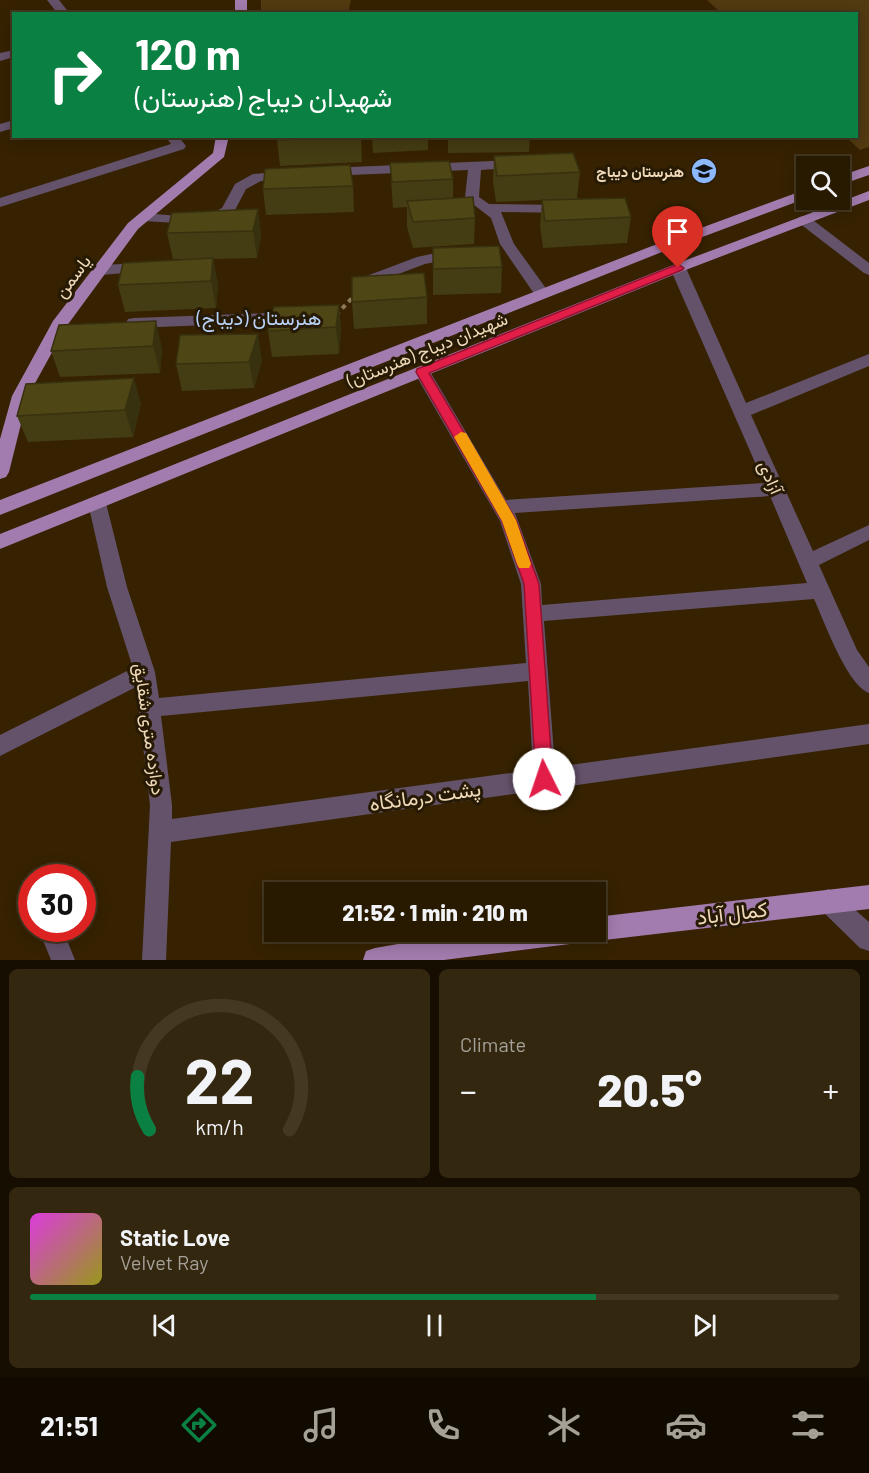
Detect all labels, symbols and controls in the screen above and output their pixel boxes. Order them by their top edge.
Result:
text: 120 m [135,28,241,78]
icon: right [36,36,114,114]
text: شهیدان دیباج (هنرستان) [135,80,392,112]
school or university icon: هنرستان دیباج [689,156,719,186]
map controls [796,156,850,210]
button: search [796,156,850,210]
place label: هنرستان دیباج [596,162,684,182]
pin [652,206,703,268]
icon: arrive [661,215,694,248]
street label: یاسمن [49,250,96,302]
district label: (هنرستان (دیباج [196,305,321,332]
street label: شهیدان دیباج (هنرستان) [342,307,511,394]
street label: آزادی [753,457,789,499]
street label: دوازده متری شقایق [129,662,170,796]
position arrow [512,747,576,811]
street label: پشت درمانگاه [368,775,483,818]
speed limit sign: 30 [18,864,96,942]
street label: کمال آباد [695,895,769,930]
text: 21:52 · 1 min · 210 m [342,899,528,925]
text: Climate [460,1032,526,1056]
text: 22 [185,1042,254,1116]
text: 20.5° [597,1062,702,1116]
text: − [460,1070,477,1110]
text: + [823,1070,839,1110]
text: km/h [195,1115,244,1140]
text: Static Love [120,1224,230,1250]
text: Velvet Ray [120,1250,209,1274]
icon: previous [148,1309,181,1342]
icon: pause [418,1309,451,1342]
icon: next [688,1309,721,1342]
icon: directions [178,1404,220,1446]
icon: music [300,1404,342,1446]
icon: phone [422,1404,464,1446]
icon: climate [543,1404,585,1446]
icon: car [665,1404,707,1446]
icon: filters [787,1404,829,1446]
text: 21:51 [40,1409,98,1441]

